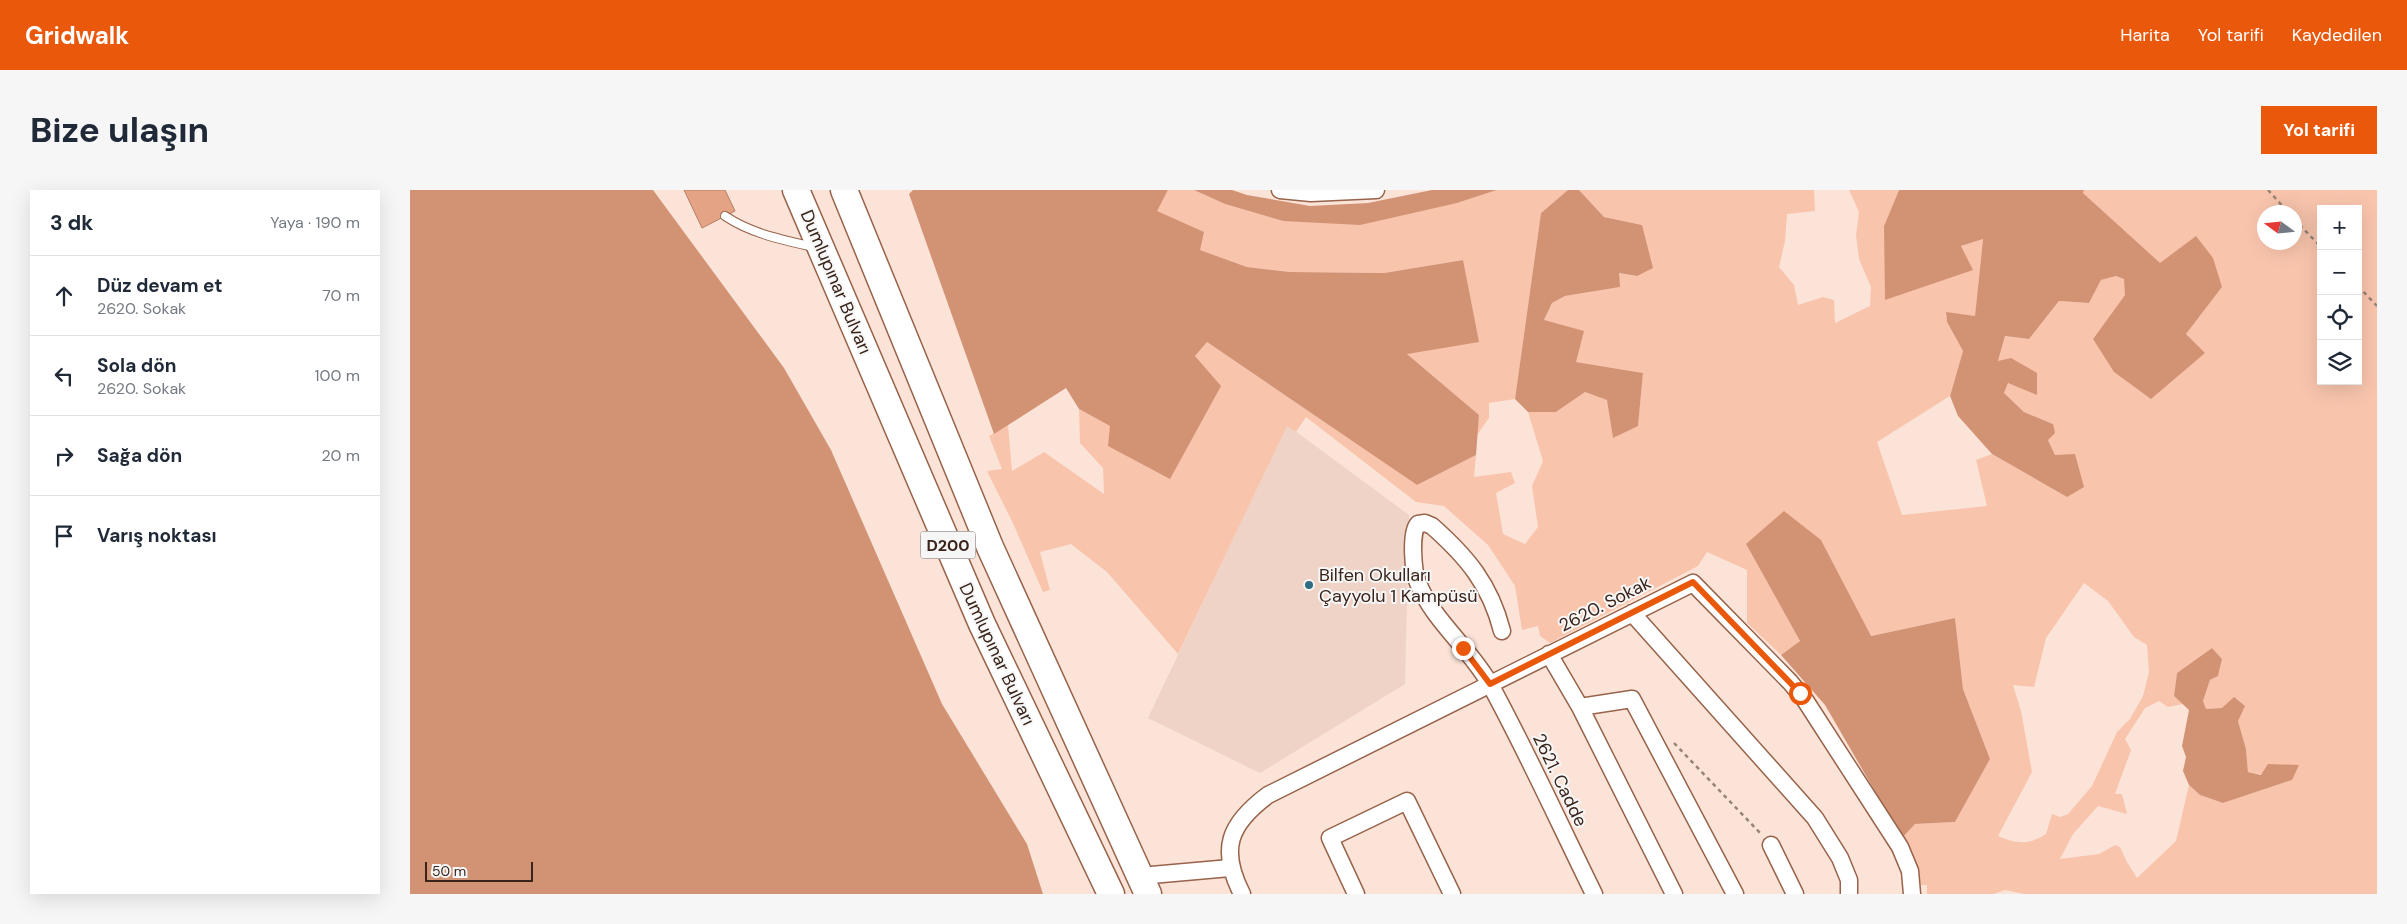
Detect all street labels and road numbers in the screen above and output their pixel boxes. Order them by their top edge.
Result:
street label: Dumlupınar Bulvarı [795,206,877,358]
road number: D200 [920,532,976,558]
street label: 2620. Sokak [1555,571,1655,637]
street label: Dumlupınar Bulvarı [953,579,1041,729]
street label: 2621. Cadde [1527,729,1593,831]

